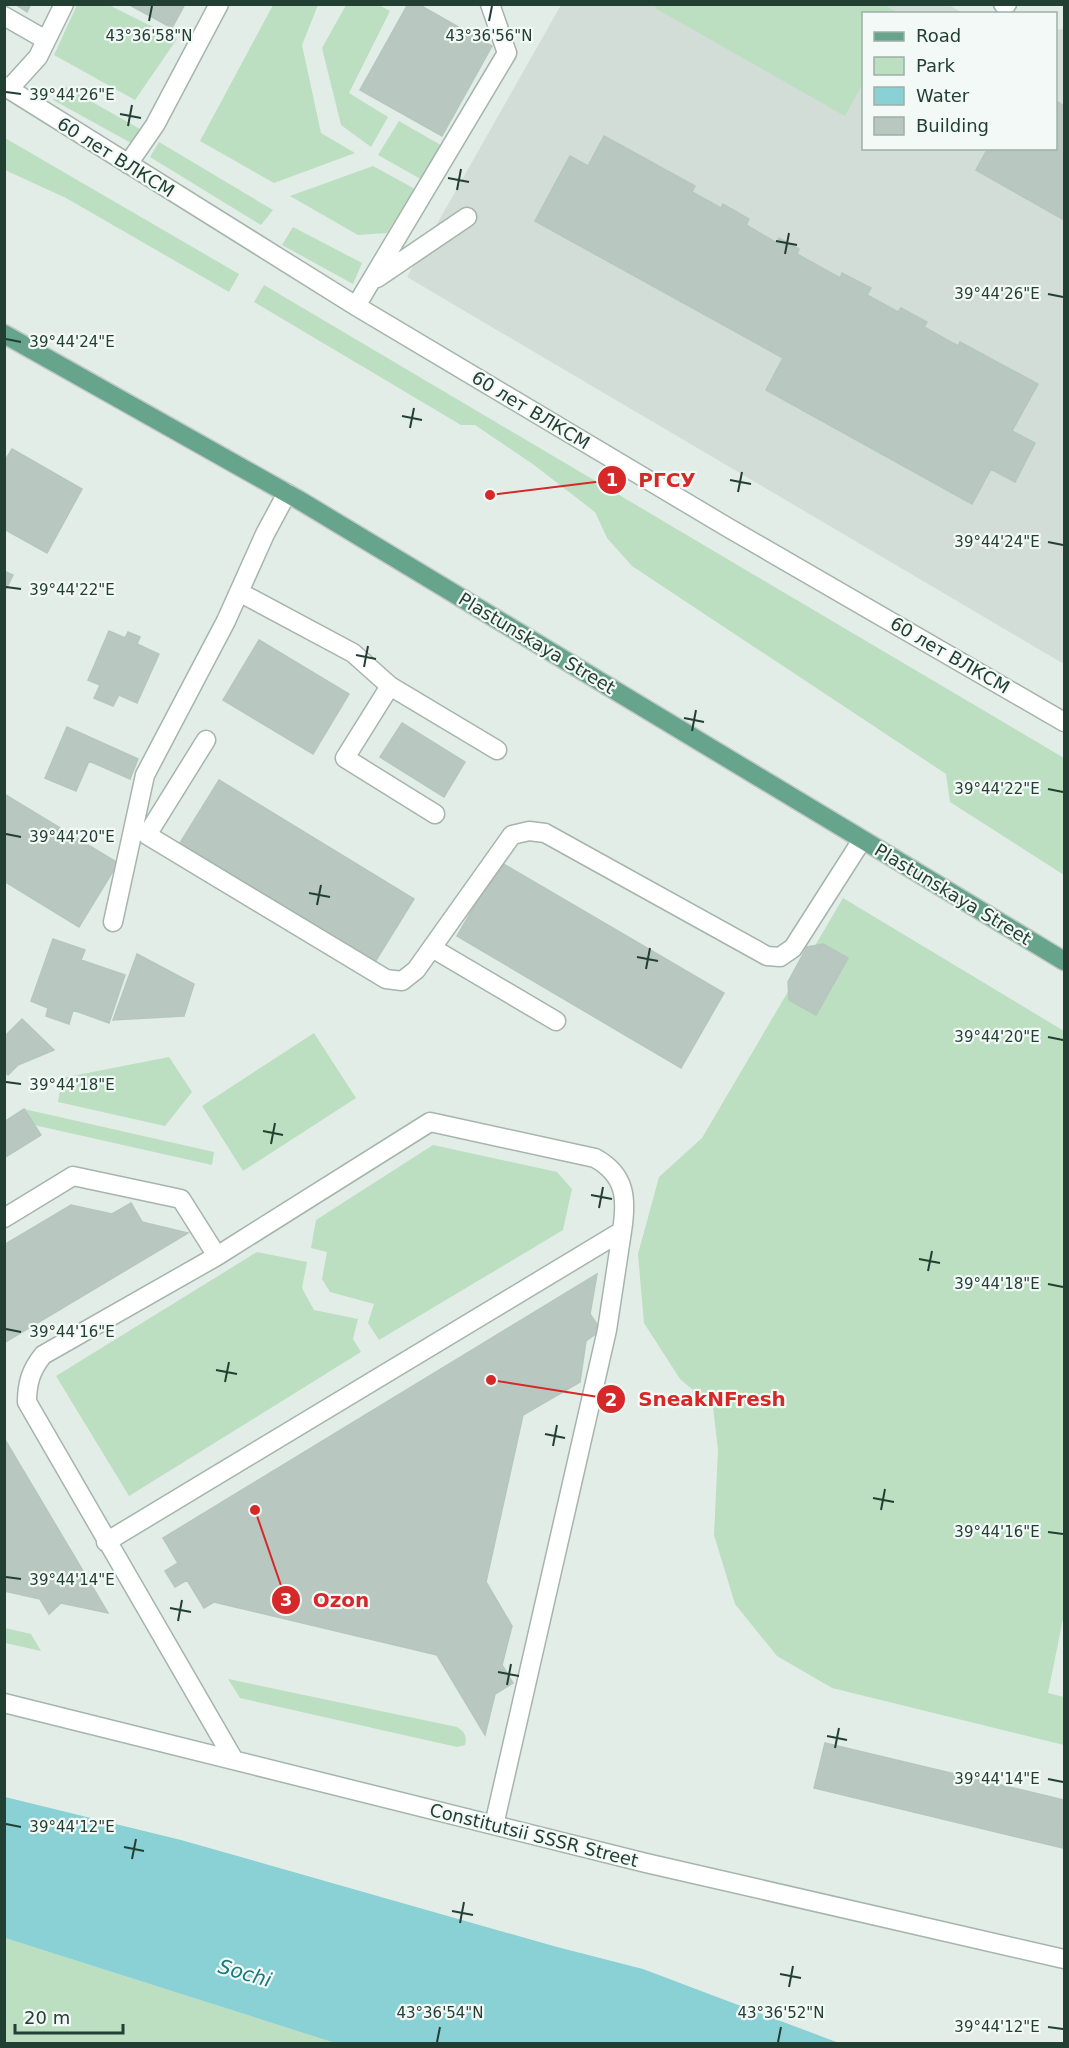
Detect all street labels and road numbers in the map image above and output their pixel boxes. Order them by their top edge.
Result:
street label: 60 лет ВЛКСМ [54,113,178,201]
street label: 60 лет ВЛКСМ [468,366,594,454]
street label: Plastunskaya Street [455,588,619,698]
street label: 60 лет ВЛКСМ [887,612,1013,698]
street label: Plastunskaya Street [871,839,1035,949]
street label: Constitutsii SSSR Street [428,1799,640,1871]

